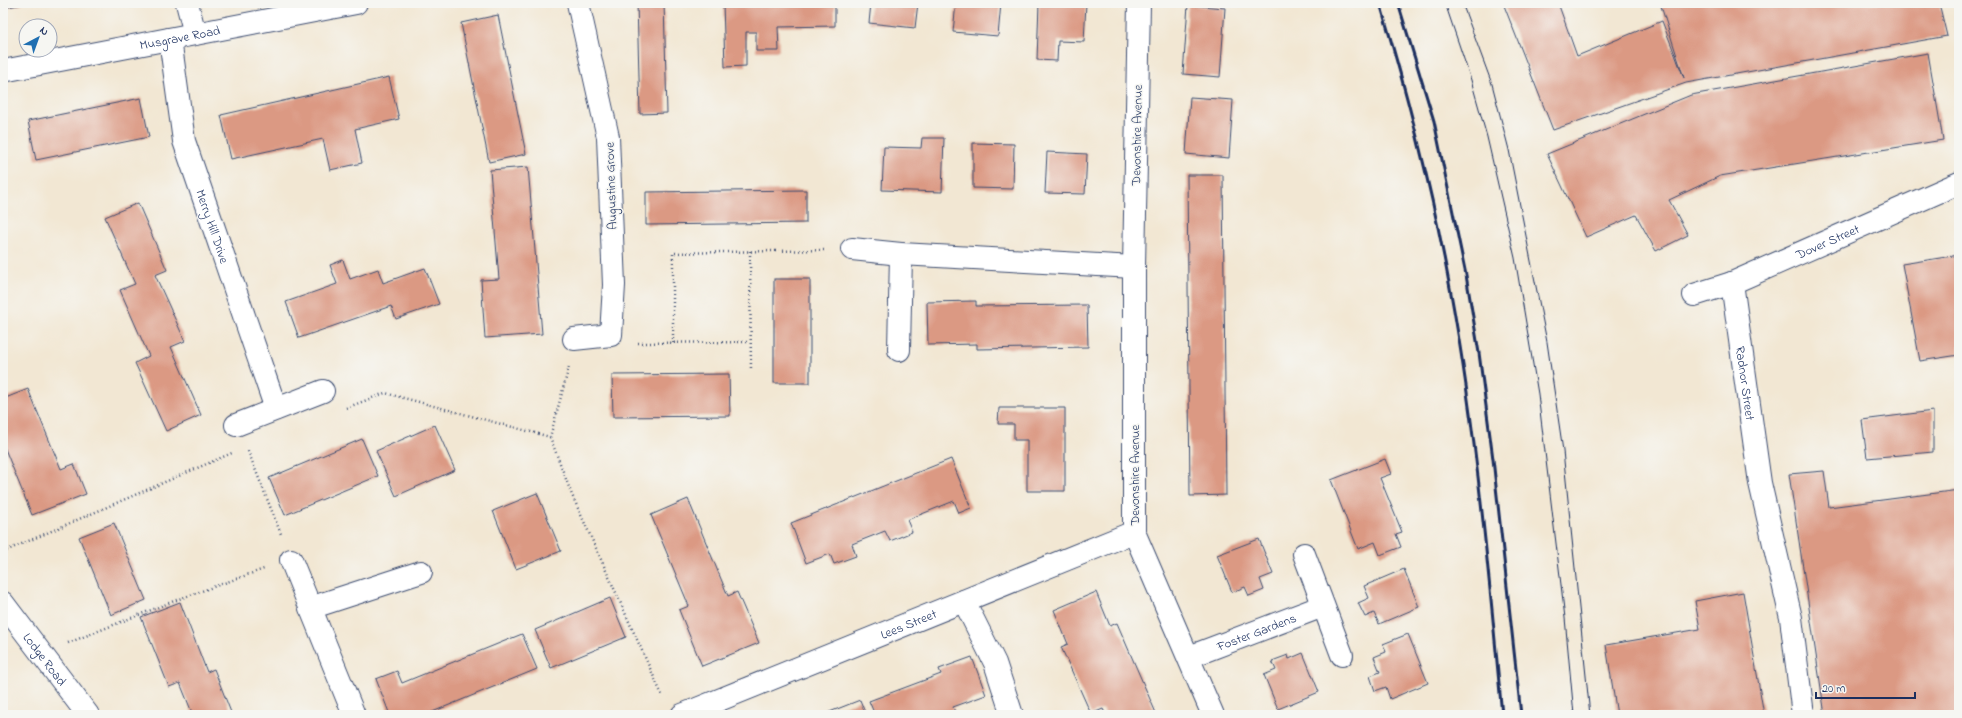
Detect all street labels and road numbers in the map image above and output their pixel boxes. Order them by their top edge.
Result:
street label: Musgrave Road [138,21,223,55]
street label: Devonshire Avenue [1127,84,1148,187]
street label: Augustine Grove [600,142,624,230]
street label: Merry Hill Drive [190,187,233,266]
street label: Dover Street [1792,220,1863,265]
street label: Radnor Street [1730,345,1759,422]
street label: Devonshire Avenue [1126,425,1145,526]
street label: Lees Street [878,605,940,645]
street label: Foster Gardens [1213,609,1300,657]
street label: Lodge Road [18,629,71,691]

